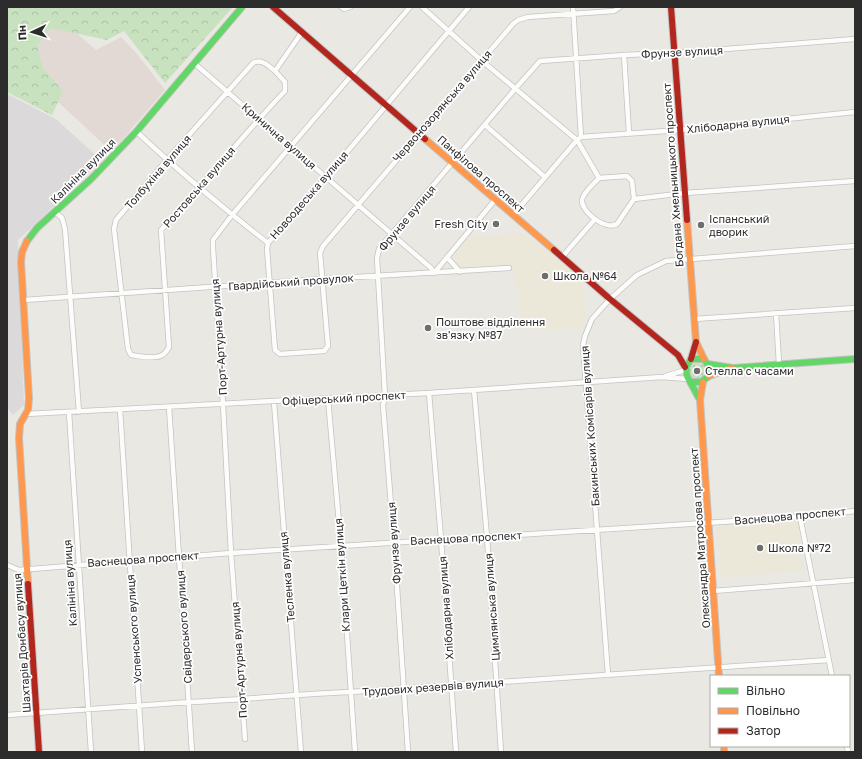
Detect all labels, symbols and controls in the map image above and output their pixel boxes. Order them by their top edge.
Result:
north arrow [12,12,52,52]
text: Пн [14,25,29,41]
street label: Фрунзе вулиця [641,43,723,60]
street label: Червонозорянська вулиця [389,47,494,164]
street label: Богдана Хмельницького проспект [660,82,685,268]
street label: Кринична вулиця [239,100,319,172]
street label: Хлібодарна вулиця [686,112,790,135]
street label: Толбухіна вулиця [122,132,193,212]
street label: Панфілова проспект [435,132,528,215]
street label: Калініна вулиця [47,135,118,206]
street label: Ростовська вулиця [160,144,237,230]
street label: Новоодеська вулиця [267,148,350,241]
street label: Фрунзе вулиця [375,182,438,253]
place label: Іспанський дворик [709,212,770,238]
place label: Fresh City [434,217,488,230]
marker: Fresh City [491,219,501,229]
marker: Іспанський дворик [696,220,706,230]
place label: Школа №64 [553,269,617,282]
street label: Гвардійський провулок [228,271,355,292]
marker: Школа №64 [540,271,550,281]
street label: Порт-Артурна вулиця [208,278,229,396]
place label: Поштове відділення зв'язку №87 [436,315,545,341]
marker: Поштове відділення зв'язку №87 [423,323,433,333]
street label: Бакинських Комісарів вулиця [577,345,602,507]
place label: Стелла с часами [705,364,794,377]
marker: Стелла с часами [692,366,702,376]
street label: Офіцерський проспект [282,388,407,407]
street label: Олександра Матросова проспект [687,447,712,629]
street label: Фрунзе вулиця [384,502,403,584]
street label: Васнецова проспект [734,504,847,527]
street label: Клари Цеткін вулиця [331,518,352,632]
street label: Васнецова проспект [410,528,523,547]
street label: Тесленка вулиця [276,531,297,623]
street label: Калініна вулиця [60,539,79,627]
place label: Школа №72 [768,541,831,554]
marker: Школа №72 [755,543,765,553]
street label: Васнецова проспект [87,548,200,569]
street label: Цимлянська вулиця [481,553,502,661]
street label: Хлібодарна вулиця [435,556,456,660]
street label: Свідерського вулиця [173,570,194,684]
street label: Шахтарів Донбасу вулиця [10,573,33,713]
street label: Успенського вулиця [123,574,144,684]
street label: Порт-Артурна вулиця [228,601,249,719]
street label: Трудових резервів вулиця [362,675,504,698]
legend [710,675,850,747]
text: Вільно [746,683,785,698]
text: Повільно [746,703,800,718]
text: Затор [746,723,781,738]

